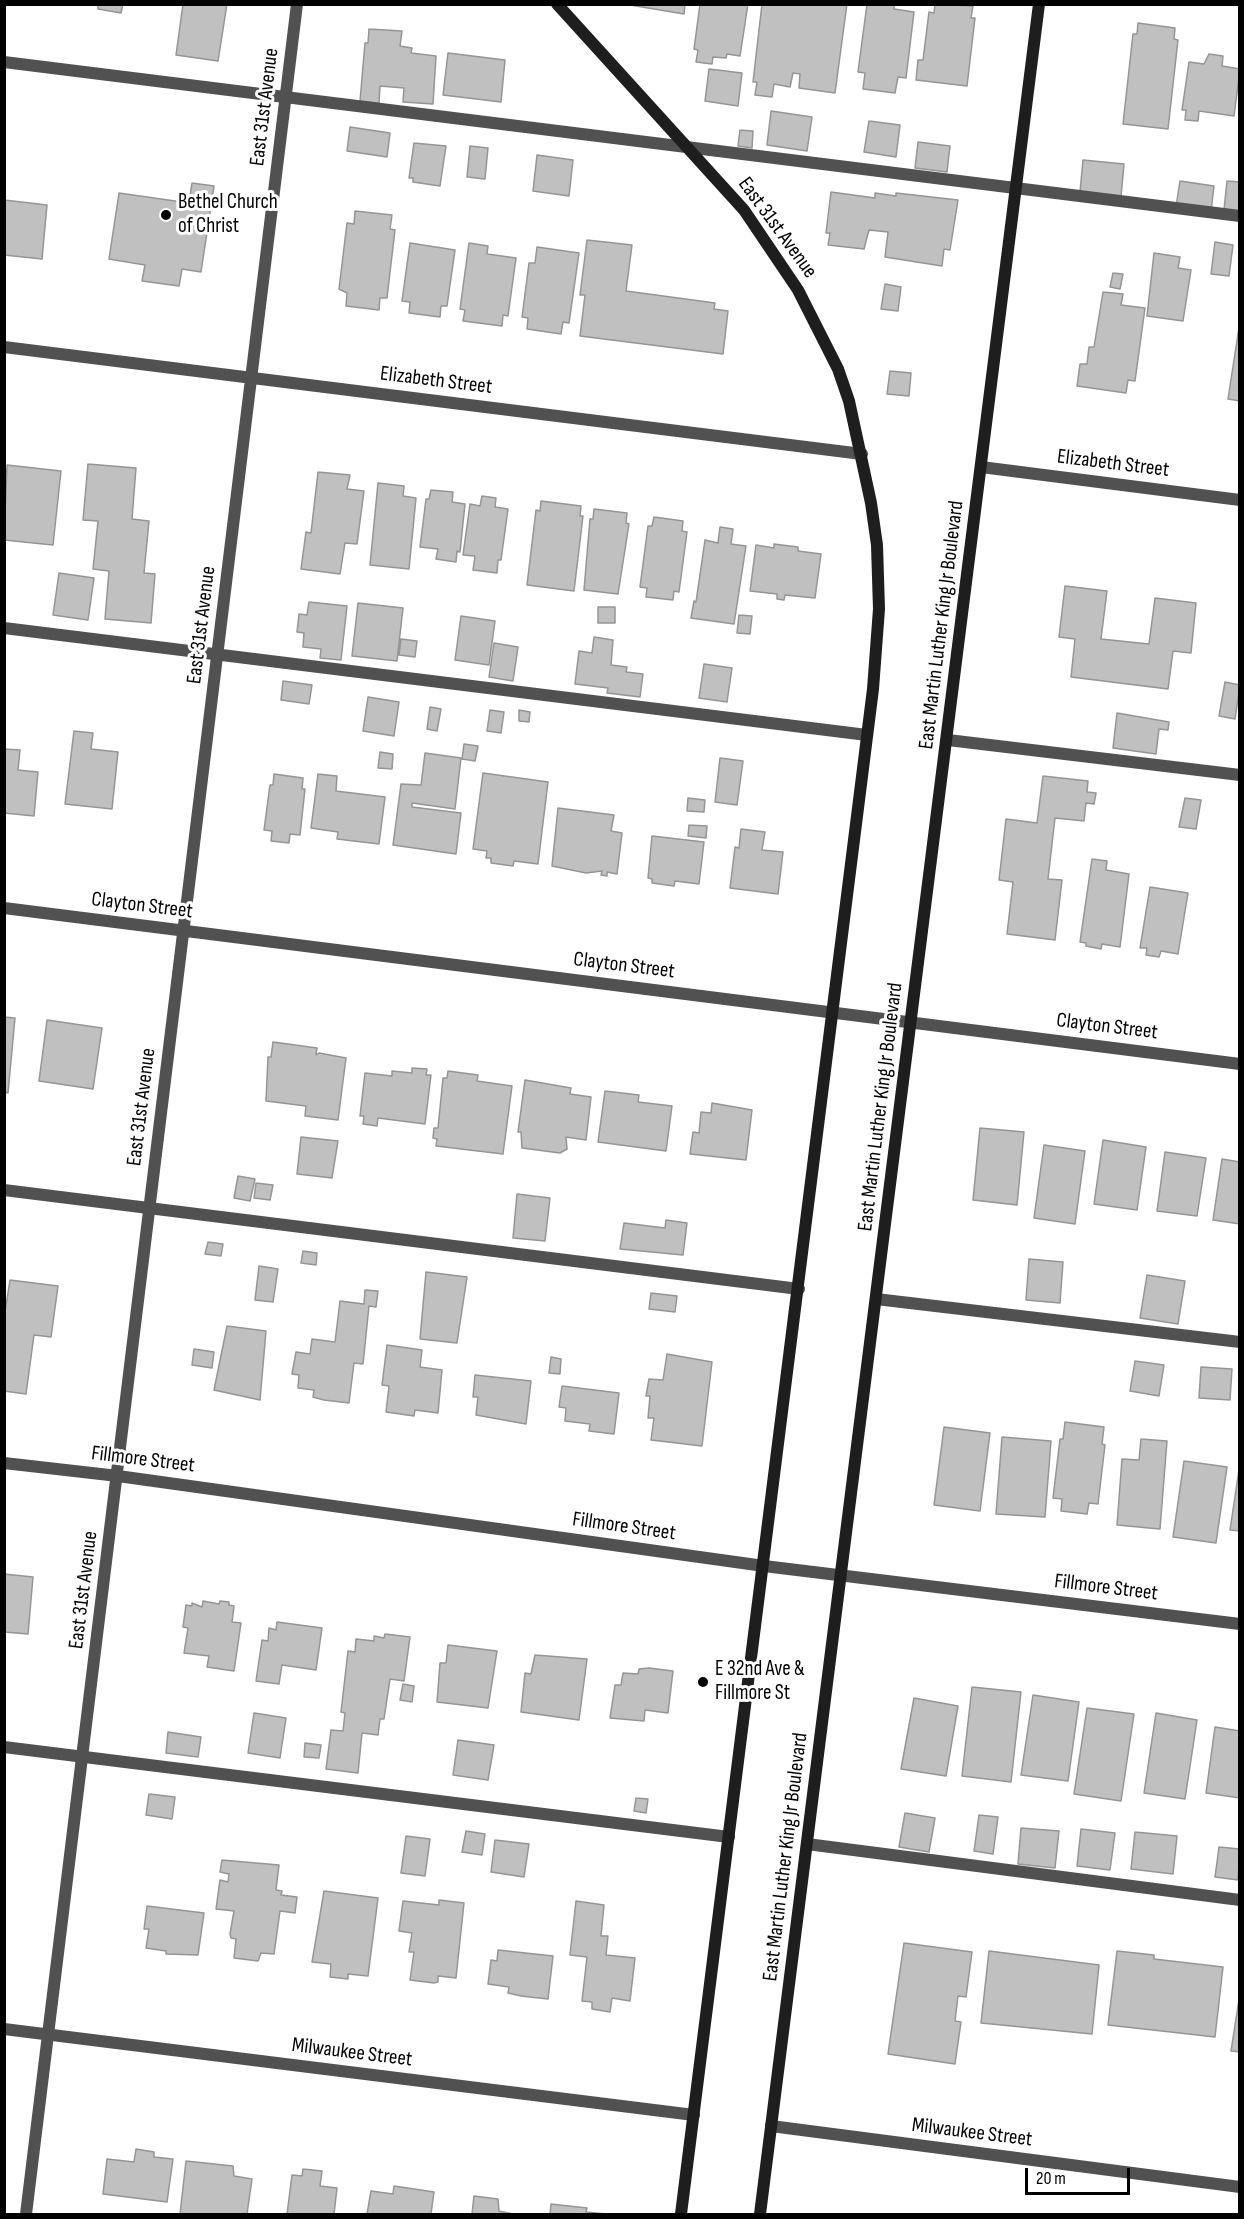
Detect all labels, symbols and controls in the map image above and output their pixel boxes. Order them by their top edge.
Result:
street label: East 31st Avenue [245,47,285,167]
street label: East 31st Avenue [732,173,822,283]
place label: Bethel Church of Christ [178,190,278,240]
marker: Bethel Church of Christ [159,208,173,222]
street label: Elizabeth Street [379,362,493,400]
street label: Elizabeth Street [1056,445,1170,483]
street label: East Martin Luther King Jr Boulevard [914,499,970,751]
street label: East 31st Avenue [182,565,222,685]
street label: Clayton Street [90,887,194,925]
street label: Clayton Street [572,947,676,985]
street label: East Martin Luther King Jr Boulevard [853,981,909,1233]
street label: Clayton Street [1055,1008,1159,1046]
street label: East 31st Avenue [122,1047,162,1167]
street label: Fillmore Street [90,1441,196,1479]
street label: Fillmore Street [571,1507,677,1547]
street label: East 31st Avenue [64,1530,104,1650]
street label: Fillmore Street [1053,1569,1159,1607]
place label: E 32nd Ave & Fillmore St [715,1657,805,1707]
marker: E 32nd Ave & Fillmore St [696,1675,710,1689]
street label: East Martin Luther King Jr Boulevard [758,1731,814,1983]
street label: Milwaukee Street [290,2033,414,2073]
street label: Milwaukee Street [910,2113,1034,2153]
scale bar [1028,2156,1133,2194]
text: 20 m [1036,2168,1066,2189]

